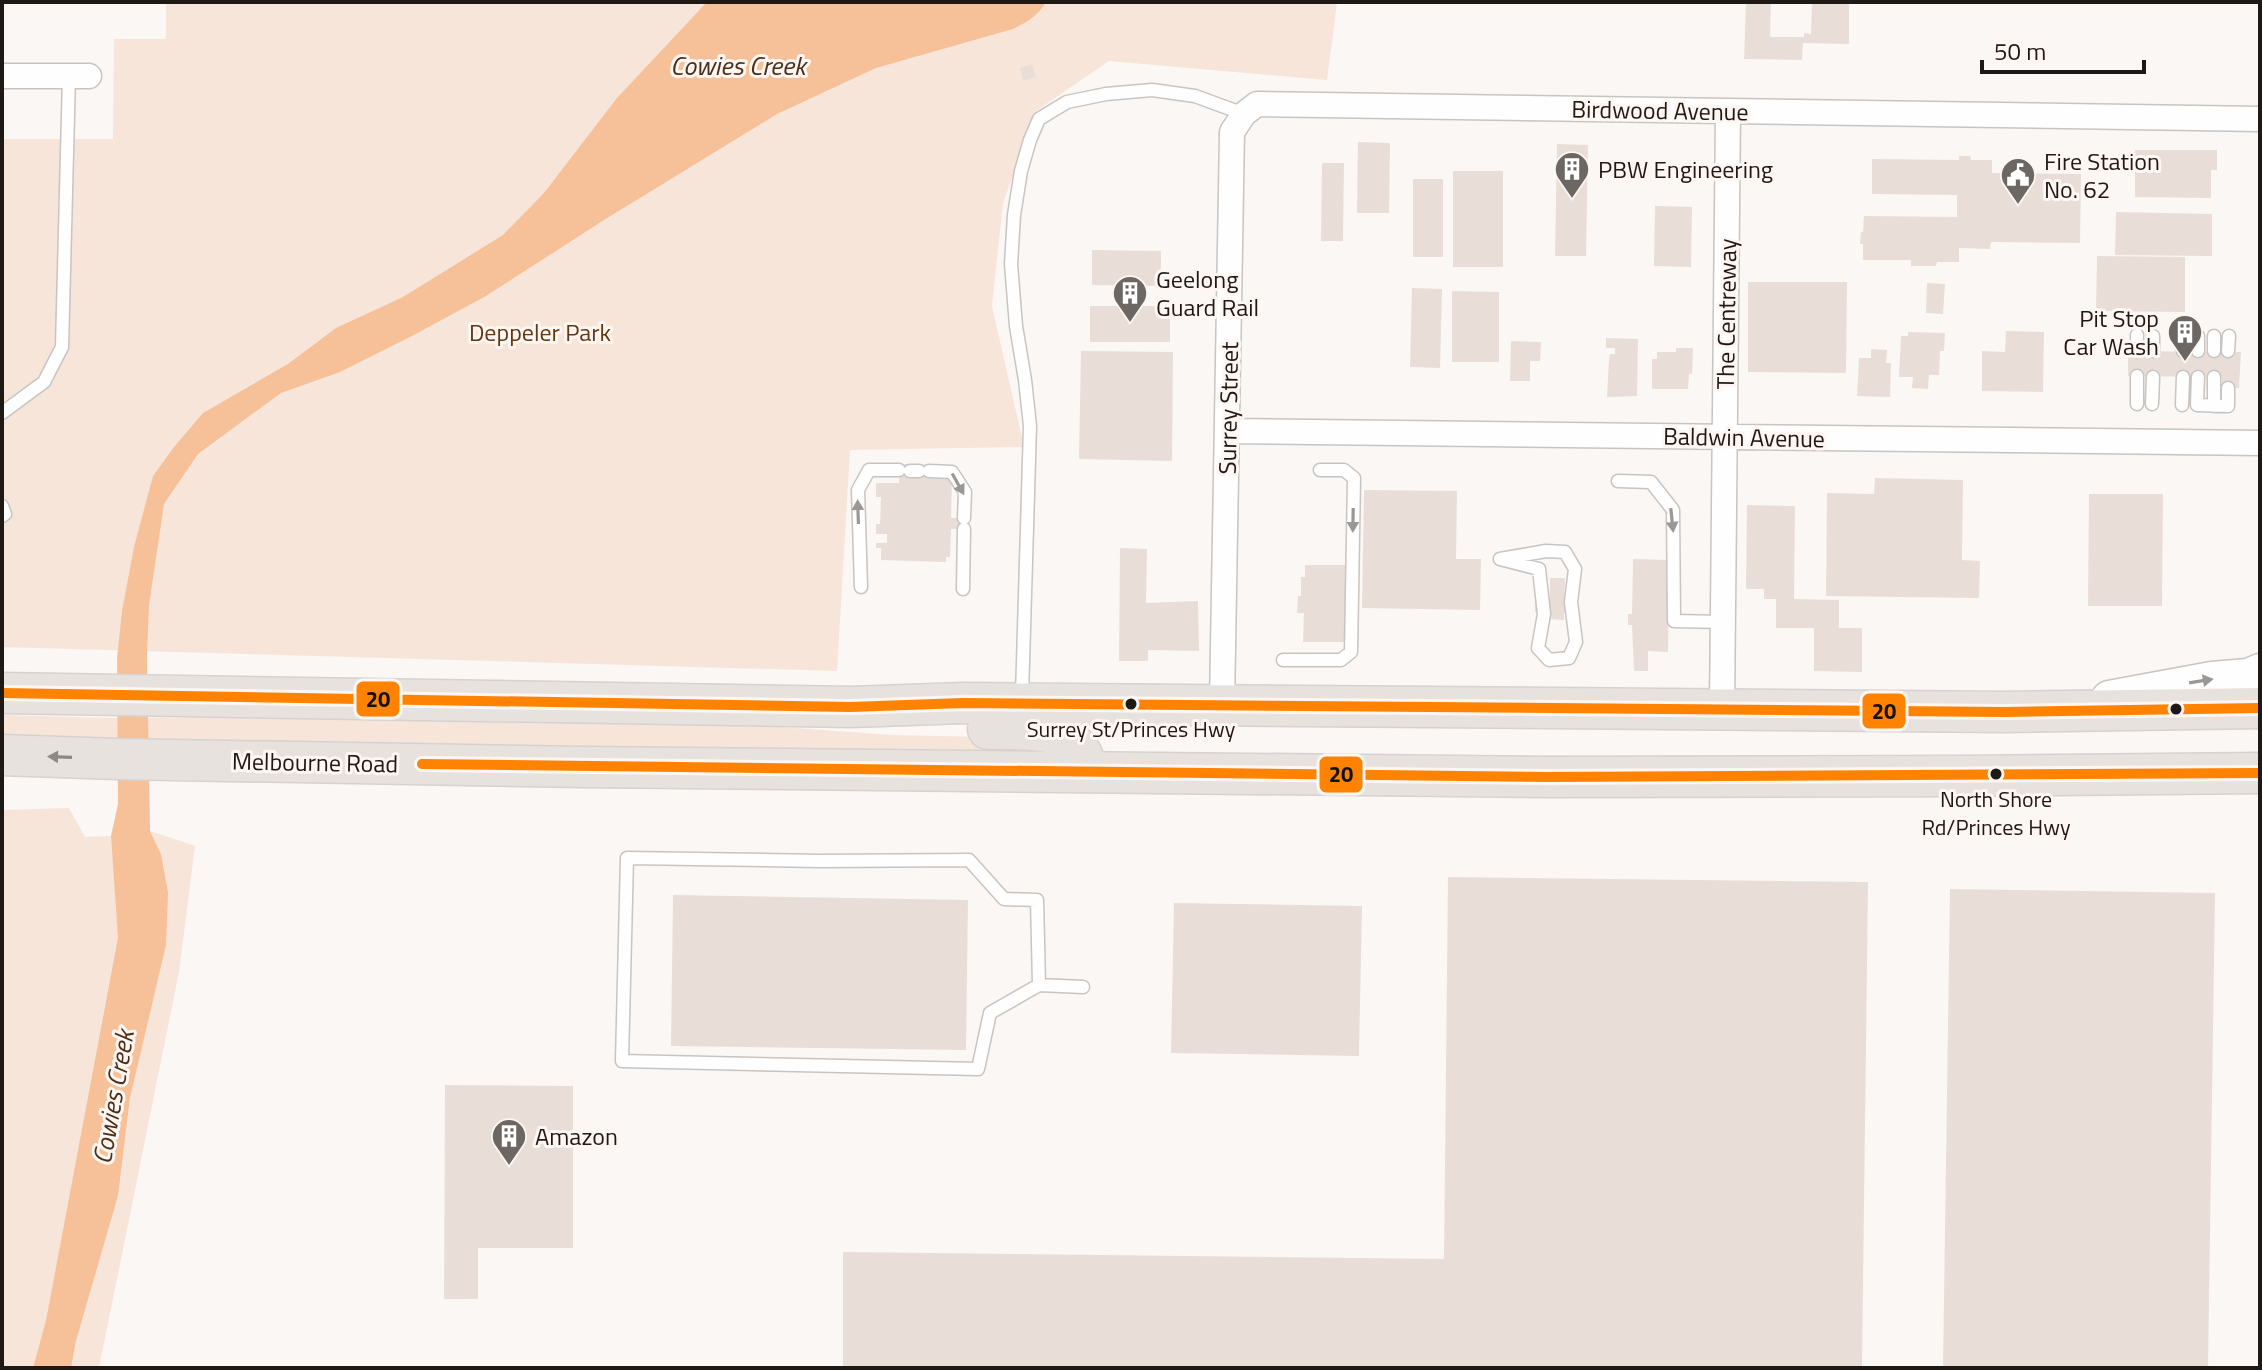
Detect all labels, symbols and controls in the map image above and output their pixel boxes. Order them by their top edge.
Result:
scale bar [1982,24,2144,74]
text: 50 m [1994,33,2046,69]
water label: Cowies Creek [670,46,809,85]
street label: Birdwood Avenue [1571,90,1749,130]
place label: Fire Station No. 62 [2044,143,2160,207]
building icon: PBW Engineering [1553,150,1591,200]
place label: PBW Engineering [1598,151,1773,187]
public building icon: Fire Station No. 62 [1999,156,2037,206]
street label: The Centreway [1707,238,1745,390]
place label: Geelong Guard Rail [1156,261,1259,325]
building icon: Geelong Guard Rail [1111,274,1149,324]
place label: Pit Stop Car Wash [2063,300,2159,364]
building icon: Pit Stop Car Wash [2166,313,2204,363]
park label: Deppeler Park [469,314,612,350]
street label: Surrey Street [1209,341,1247,475]
street label: Baldwin Avenue [1663,418,1825,456]
one-way arrow [950,472,964,495]
one-way arrow [852,499,865,524]
one-way arrow [1666,507,1679,532]
one-way arrow [1347,508,1359,533]
one-way arrow [2189,674,2214,687]
line badge: 20 [355,680,401,718]
text: 20 [366,682,390,716]
line badge: 20 [1861,692,1907,730]
text: 20 [1872,694,1896,728]
marker: Surrey St/Princes Hwy [1123,696,1139,712]
unlabelled marker [2168,701,2184,717]
place label: Surrey St/Princes Hwy [1027,712,1236,746]
street label: Melbourne Road [232,743,398,781]
one-way arrow [47,751,72,764]
line badge: 20 [1318,755,1364,794]
text: 20 [1329,757,1353,791]
marker: North Shore Rd/Princes Hwy [1988,766,2004,782]
place label: North Shore Rd/Princes Hwy [1921,782,2071,844]
water label: Cowies Creek [82,1024,145,1167]
building icon: Amazon [490,1117,528,1167]
place label: Amazon [535,1118,618,1154]

